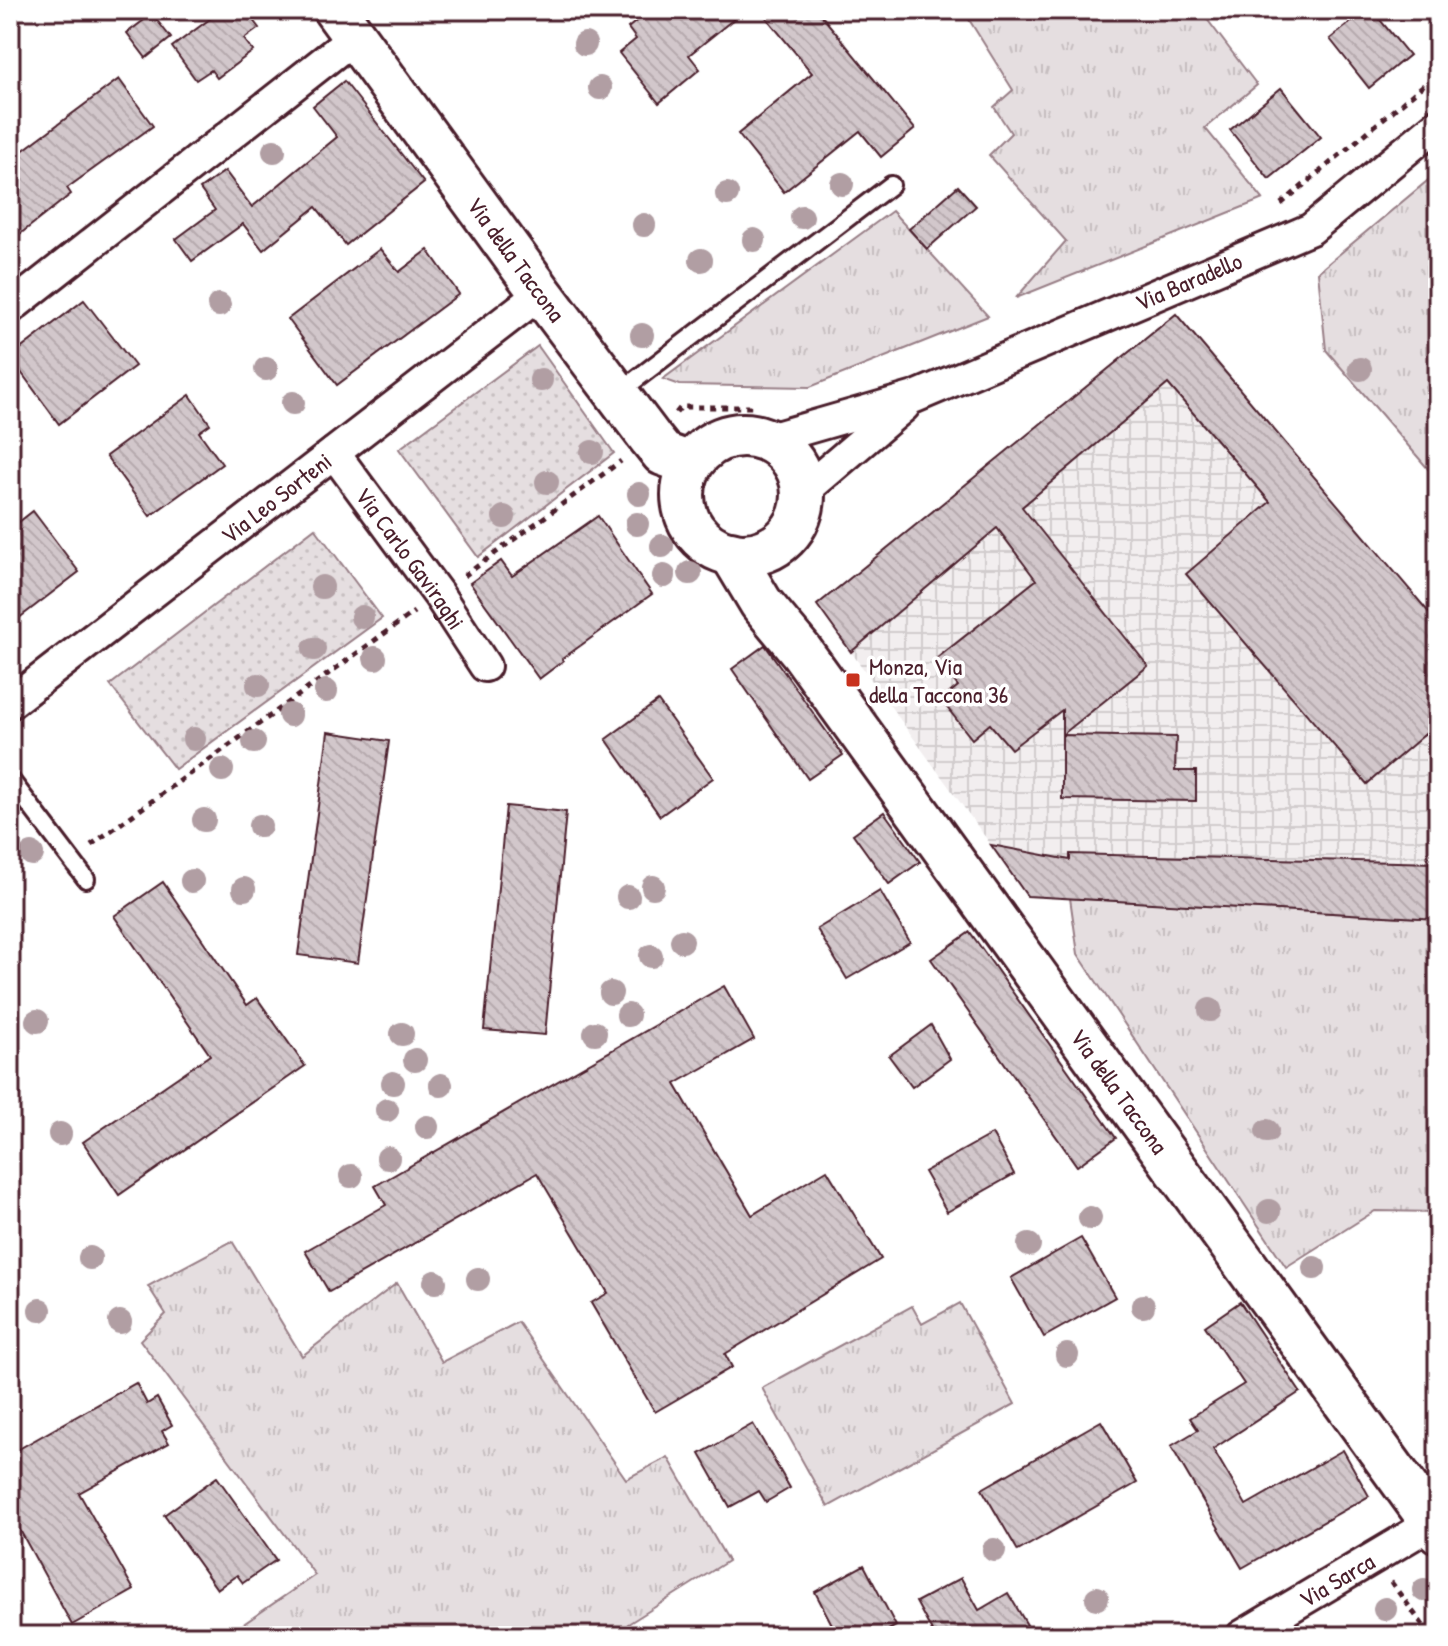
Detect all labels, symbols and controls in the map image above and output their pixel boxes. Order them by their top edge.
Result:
street label: Via della Taccona [460,190,573,328]
street label: Via Baradello [1130,244,1247,318]
street label: Via Leo Sorteni [214,445,338,551]
street label: Via Carlo Gaviraghi [348,480,473,635]
place label: Monza, Via della Taccona 36 [869,650,1008,710]
marker: Monza, Via della Taccona 36 [844,671,862,689]
street label: Via della Taccona [1063,1022,1176,1160]
street label: Via Sarca [1293,1545,1380,1615]

